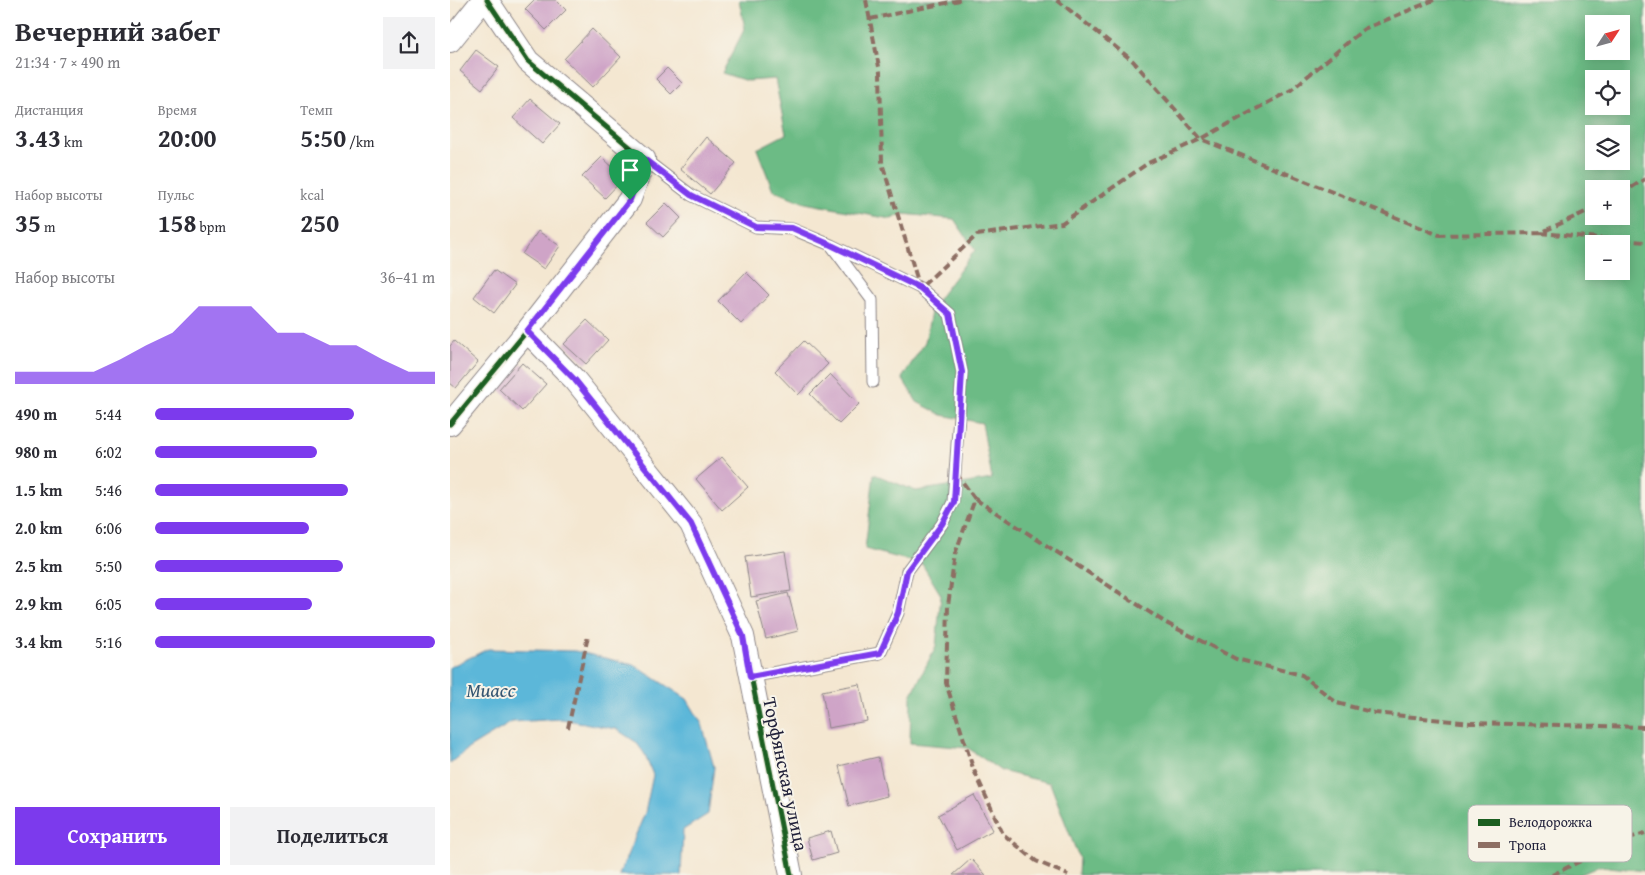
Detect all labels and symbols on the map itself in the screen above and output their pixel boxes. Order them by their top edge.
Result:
north arrow [1585,15,1630,60]
pin [609,149,651,200]
water label: Миасс [466,675,517,704]
street label: Торфянская улица [756,695,816,853]
legend [1468,805,1632,862]
text: Велодорожка [1509,812,1592,832]
text: Тропа [1509,835,1546,855]

